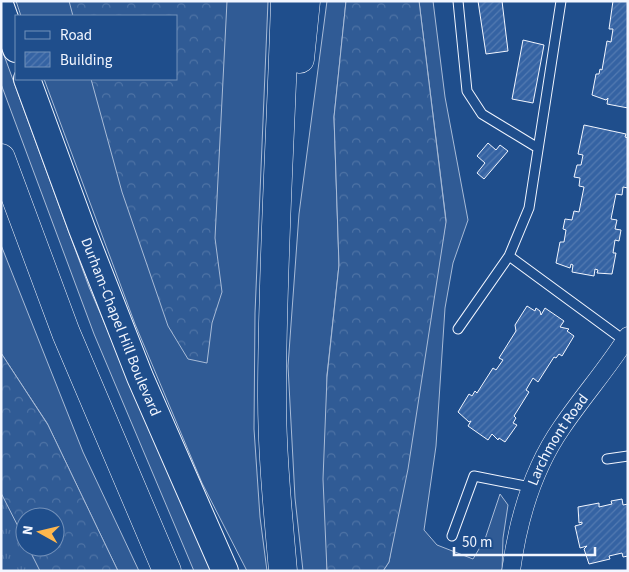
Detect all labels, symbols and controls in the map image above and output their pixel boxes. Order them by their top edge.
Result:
legend [15,15,178,80]
text: Road [60,25,92,46]
text: Building [60,50,113,71]
street label: Durham-Chapel Hill Boulevard [75,235,166,420]
street label: Larchmont Road [522,390,594,489]
north arrow [15,507,65,557]
text: N [18,524,39,536]
scale bar [454,524,595,556]
text: 50 m [462,532,492,553]

